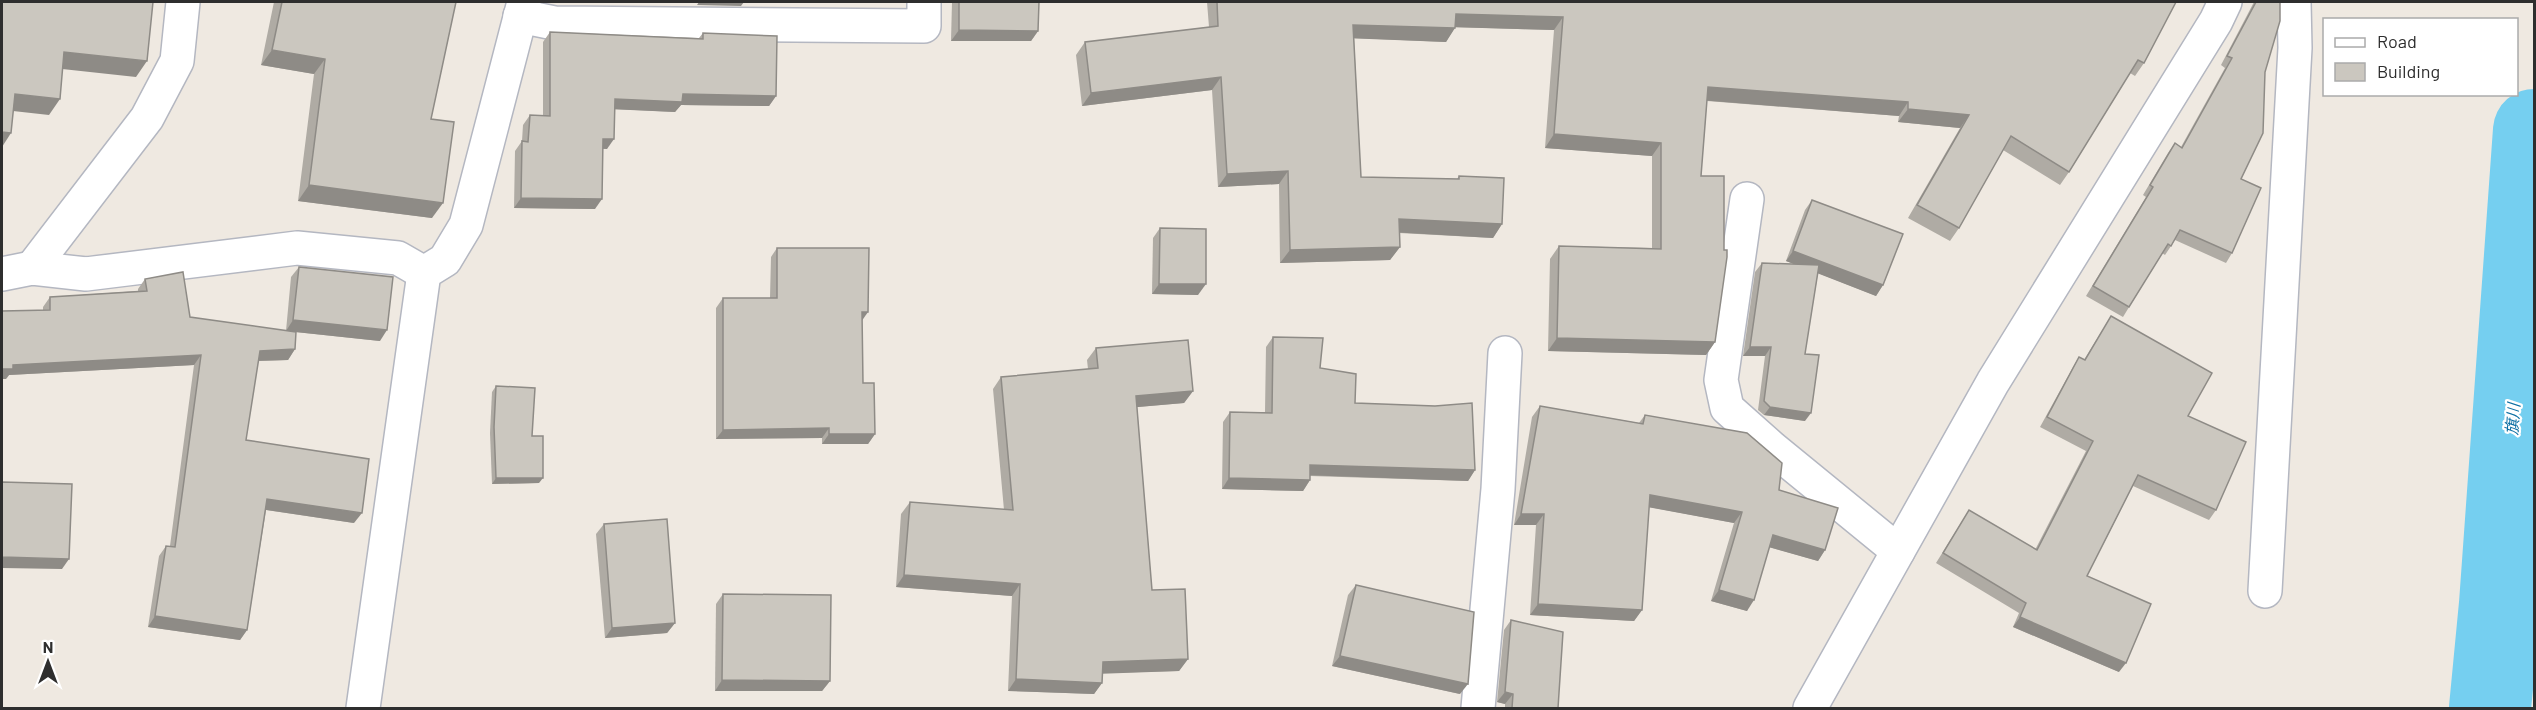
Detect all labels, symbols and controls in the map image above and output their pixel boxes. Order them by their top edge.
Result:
legend [2323,18,2518,96]
text: Road [2377,30,2417,52]
text: Building [2377,60,2440,82]
water label: 旗川 [2501,400,2523,436]
north arrow [18,632,78,692]
text: N [43,637,53,656]

